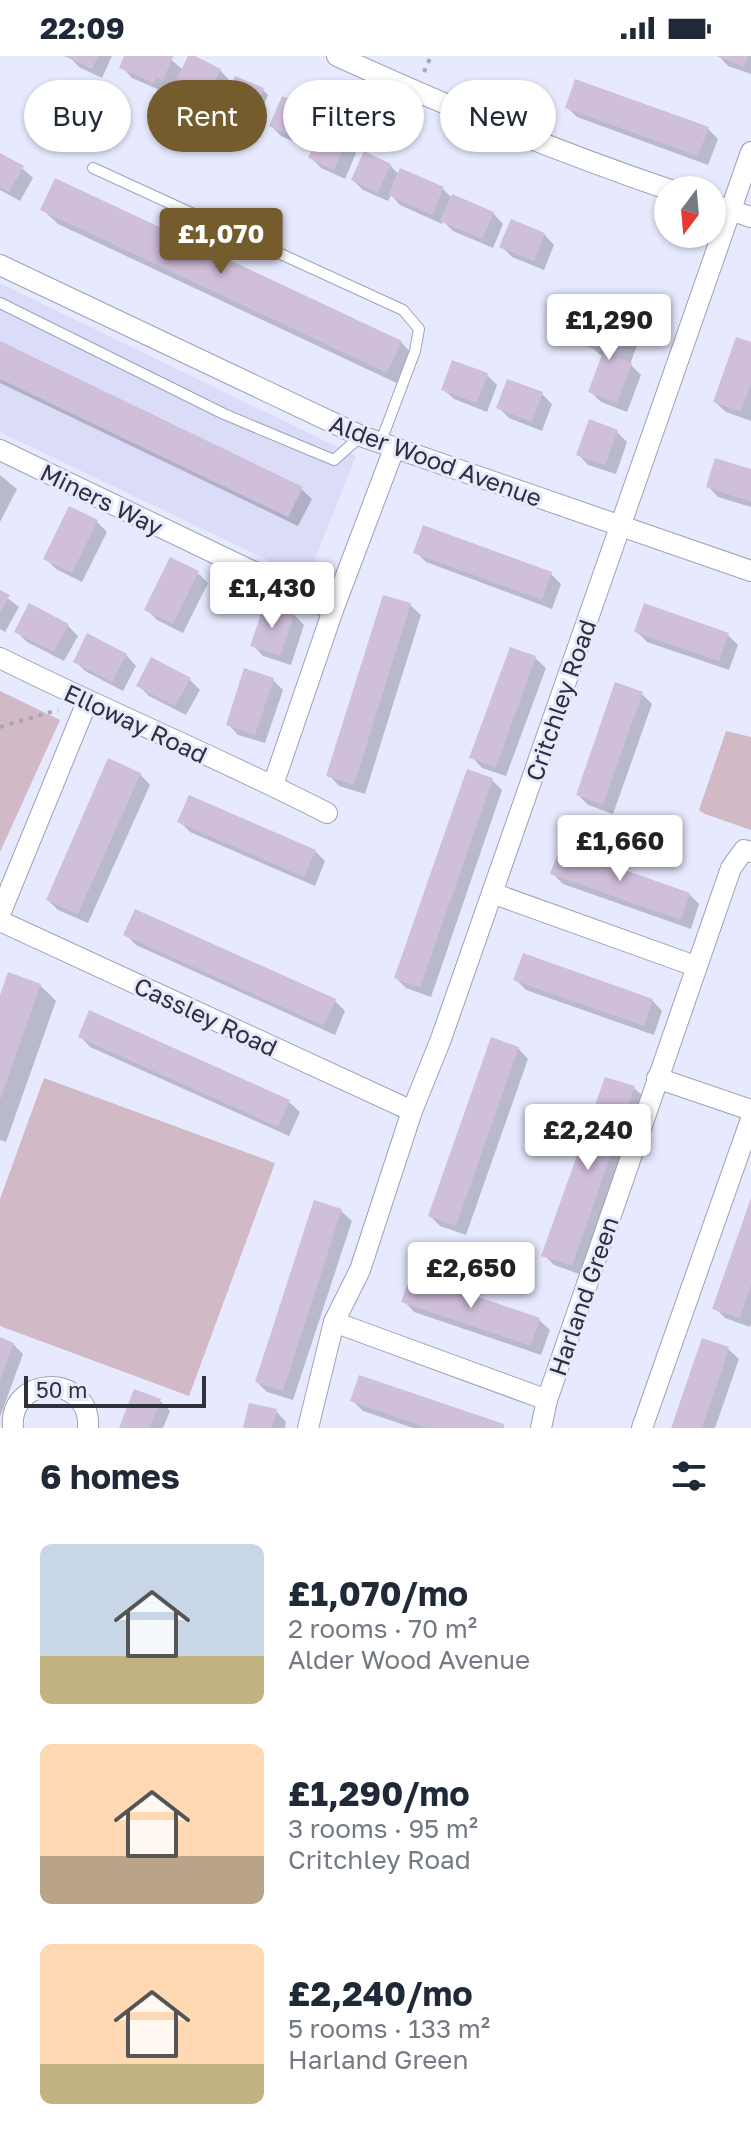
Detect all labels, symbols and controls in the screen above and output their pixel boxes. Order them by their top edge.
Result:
text: 22:09 [40,10,125,46]
chip: Buy [24,80,131,152]
chip: Rent [147,80,267,152]
chip: Filters [283,80,424,152]
chip: New [440,80,556,152]
north arrow [654,176,726,248]
map controls [654,176,726,248]
pin: £1,070 [156,208,286,276]
text: £1,070 [178,218,264,249]
pin: £1,290 [544,294,674,362]
text: £1,290 [565,304,653,335]
street label: Alder Wood Avenue [326,408,546,512]
street label: Miners Way [36,457,168,541]
pin: £1,430 [207,562,337,630]
text: £1,430 [228,572,316,603]
street label: Critchley Road [519,616,601,784]
street label: Elloway Road [60,677,212,769]
pin: £1,660 [555,815,685,883]
text: £1,660 [576,825,664,856]
street label: Cassley Road [130,970,282,1062]
pin: £2,240 [523,1104,653,1172]
text: £2,240 [543,1114,633,1145]
street label: Harland Green [542,1213,624,1379]
pin: £2,650 [406,1242,536,1310]
text: £2,650 [426,1252,516,1283]
scale bar [24,1372,206,1408]
text: 50 m [36,1376,87,1403]
icon: filters [667,1454,711,1498]
text: 6 homes [40,1456,180,1496]
text: £1,070/mo [288,1573,468,1613]
icon: home [104,1576,200,1672]
text: 2 rooms · 70 m² [288,1613,477,1644]
text: Alder Wood Avenue [288,1644,530,1675]
text: £1,290/mo [288,1773,470,1813]
icon: home [104,1776,200,1872]
text: 3 rooms · 95 m² [288,1813,478,1844]
text: Critchley Road [288,1844,471,1875]
text: £2,240/mo [288,1973,473,2013]
icon: home [104,1976,200,2072]
text: 5 rooms · 133 m² [288,2013,490,2044]
text: Harland Green [288,2044,468,2075]

